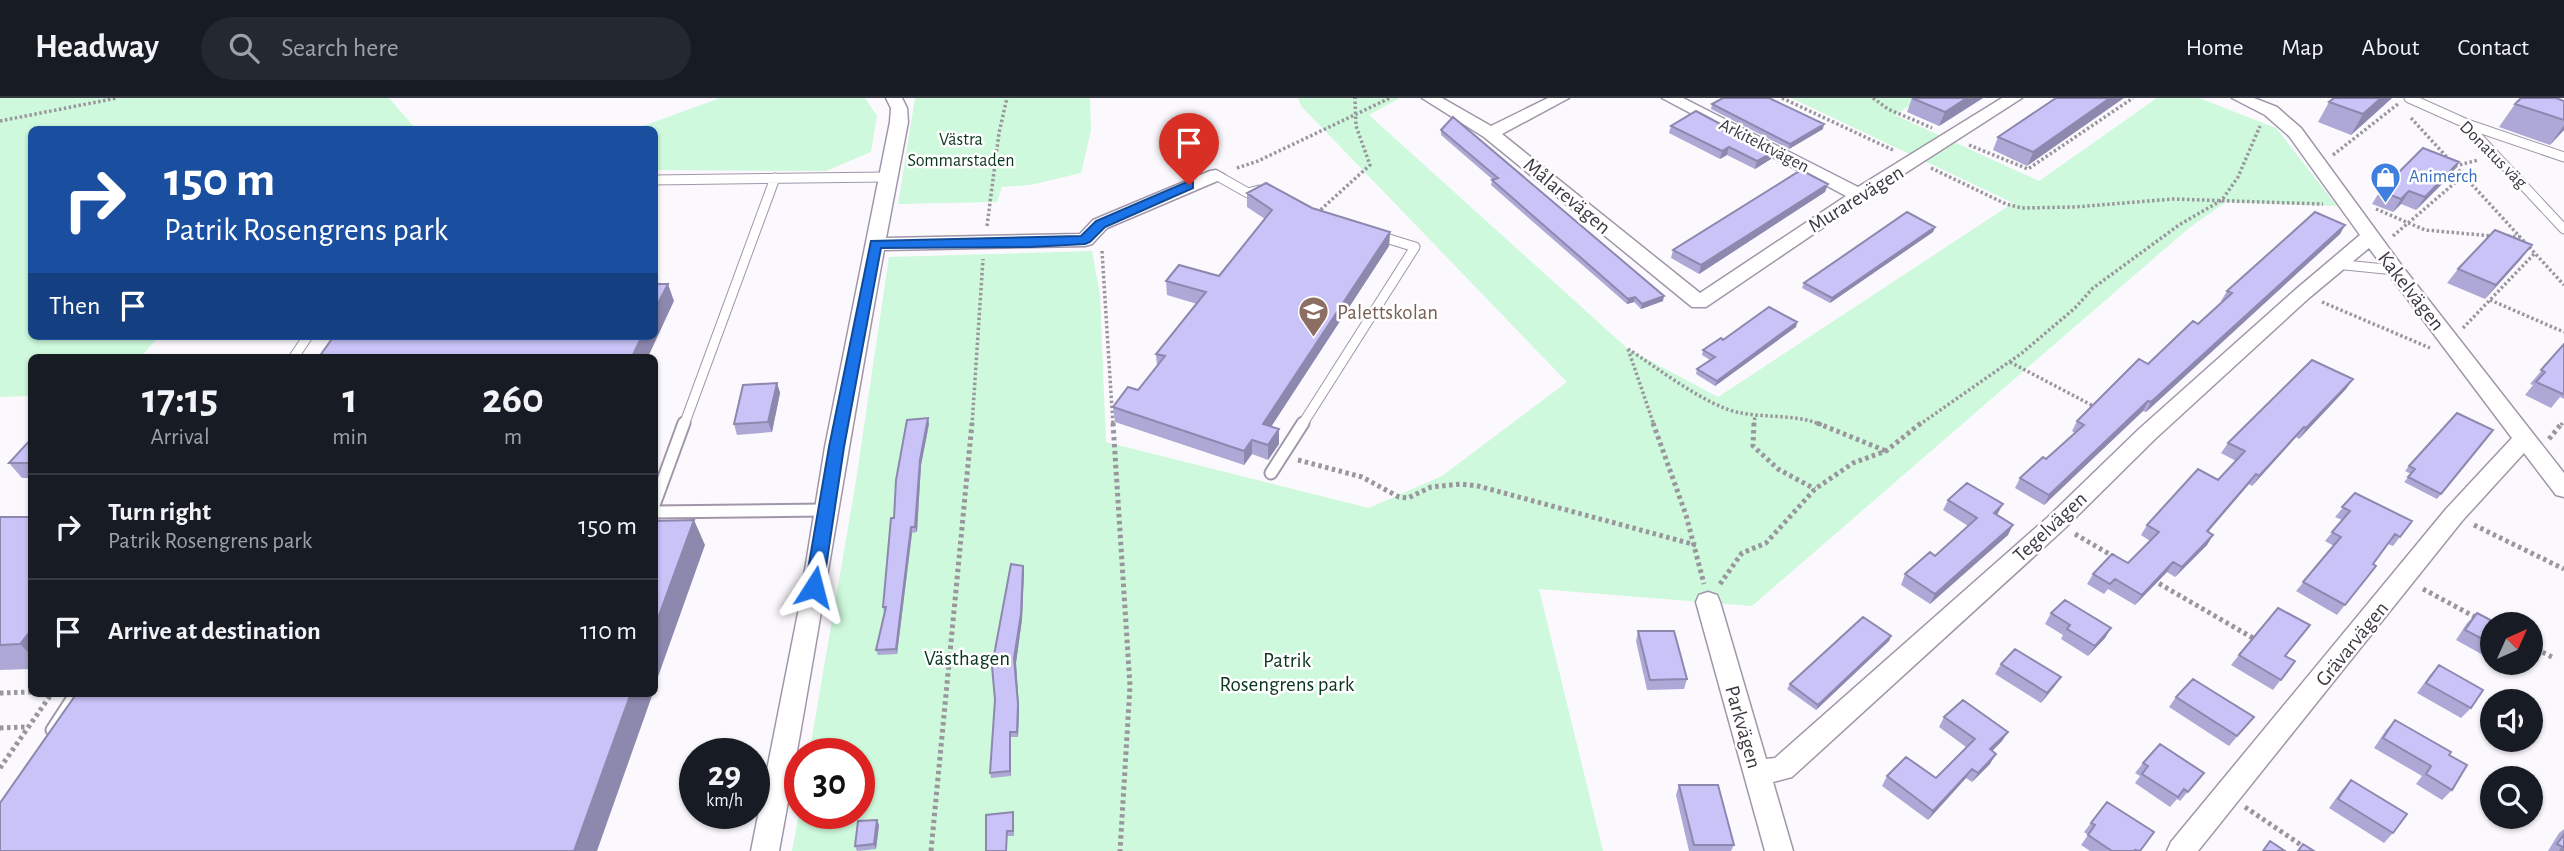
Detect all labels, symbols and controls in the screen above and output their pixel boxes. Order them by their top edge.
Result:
search box [201,17,691,80]
icon: search [225,29,263,67]
text: Headway [35,31,159,64]
text: Search here [281,35,399,61]
text: Home [2186,36,2244,60]
text: Map [2282,36,2324,60]
text: About [2362,36,2419,60]
text: Contact [2457,36,2529,60]
pin [1159,113,1219,185]
street label: Arkitektvägen [1716,116,1812,176]
street label: Donatus väg [2456,118,2530,192]
icon: arrive [1170,124,1208,162]
park label: Västra Sommarstaden [908,131,1014,170]
icon: right [49,154,140,245]
street label: Målarevägen [1520,154,1614,238]
text: 150 m [164,156,275,205]
shop icon: Animerch [2369,160,2403,204]
street label: Murarevägen [1805,161,1907,237]
place label: Animerch [2409,168,2478,186]
text: Patrik Rosengrens park [164,214,448,246]
street label: Kakelvägen [2374,247,2448,335]
icon: arrive [114,287,152,325]
text: Then [49,293,100,319]
school or university icon: Palettskolan [1297,295,1331,339]
place label: Palettskolan [1337,302,1438,323]
text: 17:15 [142,378,218,420]
text: 1 [343,378,358,420]
text: 260 [482,378,544,420]
text: Arrival [151,426,210,449]
text: min [332,426,368,449]
text: m [504,426,522,449]
street label: Tegelvägen [2009,488,2091,566]
text: Turn right [108,499,211,525]
icon: right [49,508,87,546]
text: 150 m [578,513,637,539]
text: Patrik Rosengrens park [108,530,312,553]
position arrow [777,550,851,624]
street label: Grävarvägen [2312,598,2392,690]
north arrow [2480,612,2543,676]
map controls [2480,612,2543,829]
icon: arrive [49,613,87,651]
text: Arrive at destination [108,618,321,644]
text: 110 m [580,618,637,644]
park label: Västhagen [924,648,1010,669]
park label: Patrik Rosengrens park [1220,650,1355,695]
street label: Parkvägen [1721,683,1765,771]
button: sound [2480,689,2543,752]
speed limit sign: 30 [784,738,875,829]
text: 29 [708,757,741,792]
button: search [2480,766,2543,829]
text: km/h [706,792,743,810]

